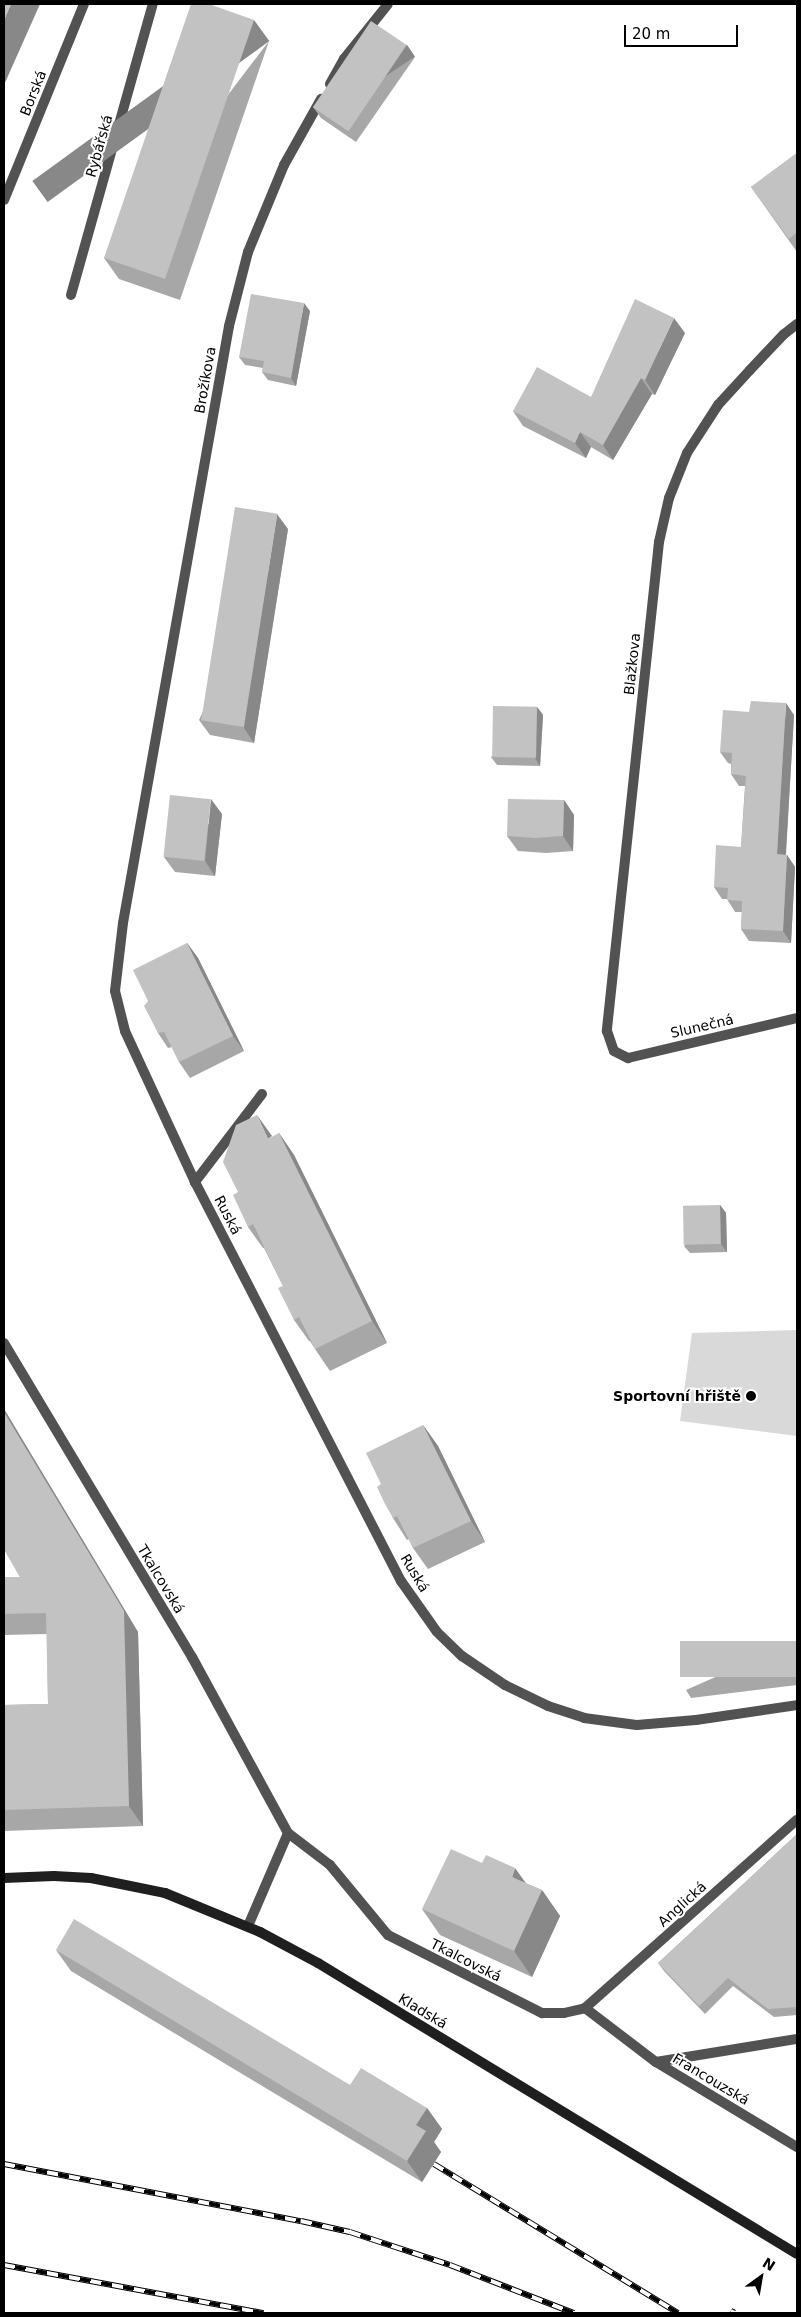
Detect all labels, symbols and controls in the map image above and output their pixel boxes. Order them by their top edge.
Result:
scale bar [626,15,740,47]
text: 20 m [632,25,670,43]
street label: Borská [16,68,50,118]
street label: Rybářská [82,113,116,179]
street label: Brožíkova [191,345,219,415]
street label: Blažkova [620,632,644,696]
street label: Slunečná [669,1011,735,1041]
street label: Ruská [211,1193,245,1237]
place label: Sportovní hřiště [613,1388,741,1404]
marker: Sportovní hřiště [745,1390,757,1402]
street label: Tkalcovská [134,1542,188,1616]
street label: Ruská [397,1551,433,1595]
street label: Anglická [654,1878,710,1930]
street label: Tkalcovská [428,1935,504,1985]
street label: Kladská [395,1990,451,2032]
street label: Francouzská [670,2050,752,2108]
north arrow [736,2252,786,2302]
text: N [760,2254,778,2274]

